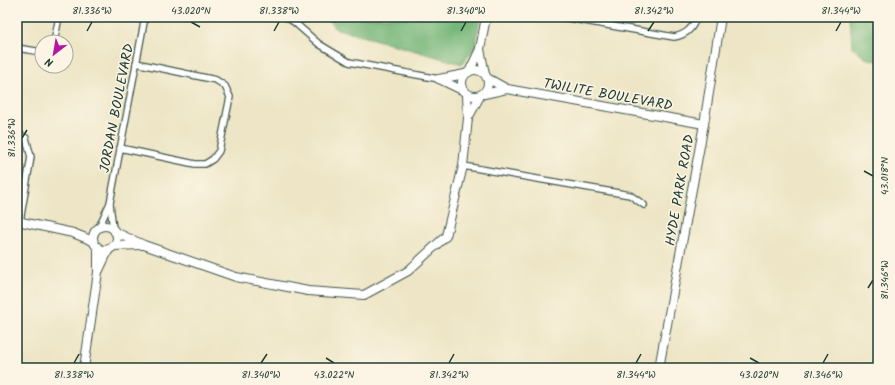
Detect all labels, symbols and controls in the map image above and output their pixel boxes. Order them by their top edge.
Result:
text: 81.336°W [72,3,112,19]
text: 43.020°N [171,3,211,19]
text: 81.338°W [259,3,299,19]
text: 81.340°W [447,3,486,19]
text: 81.342°W [634,3,674,19]
text: 81.344°W [821,3,861,19]
north arrow [34,34,74,74]
street label: JORDAN BOULEVARD [94,42,140,175]
text: N [42,52,57,71]
street label: TWILITE BOULEVARD [541,73,674,117]
text: 81.336°W [4,118,20,158]
street label: HYDE PARK ROAD [659,133,701,248]
text: 43.018°N [877,157,893,195]
text: 81.346°W [877,260,893,300]
text: 81.338°W [54,367,94,383]
text: 81.340°W [242,367,281,383]
text: 43.022°N [314,367,354,383]
text: 81.342°W [429,367,469,383]
text: 81.344°W [616,367,656,383]
text: 43.020°N [739,367,779,383]
text: 81.346°W [803,367,843,383]

